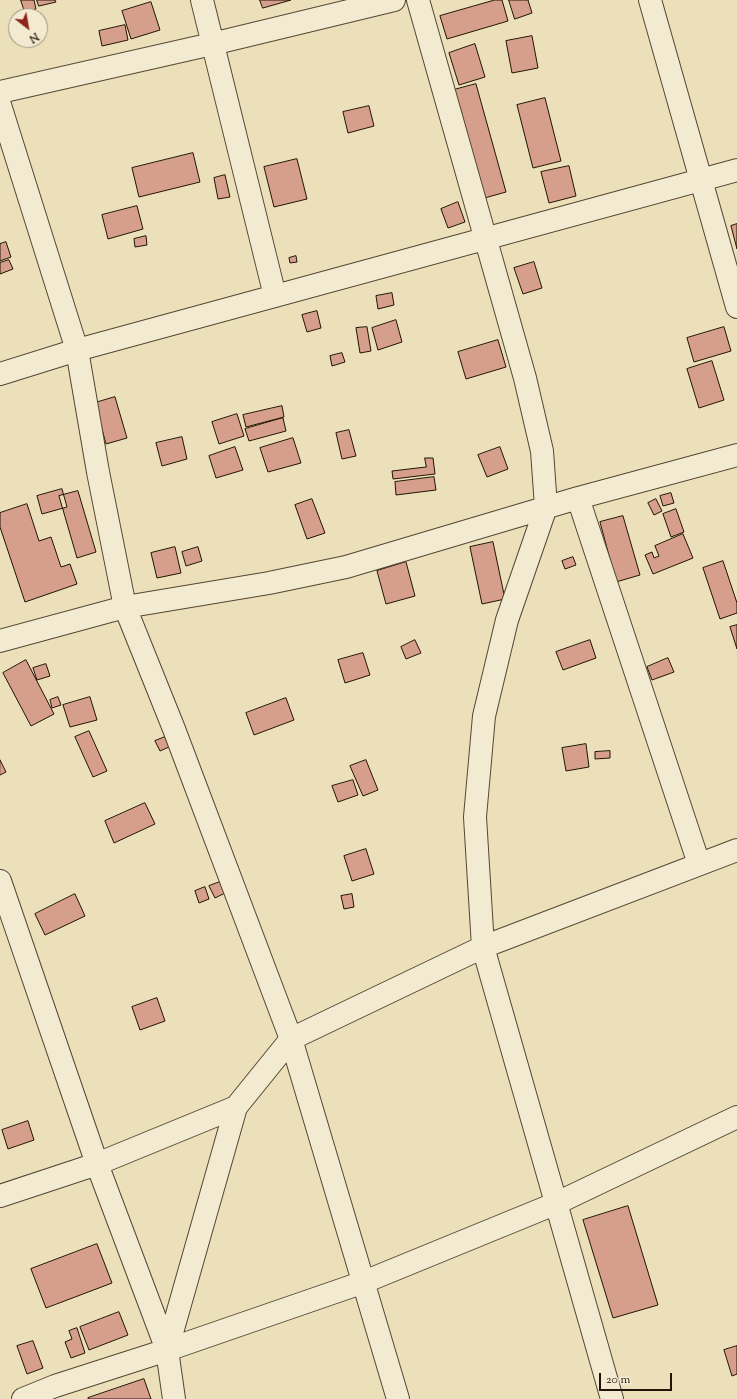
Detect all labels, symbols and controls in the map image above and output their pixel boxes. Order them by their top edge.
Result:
north arrow [8,8,48,48]
text: N [26,28,42,47]
scale bar [601,1365,674,1391]
text: 20 m [606,1371,630,1389]

